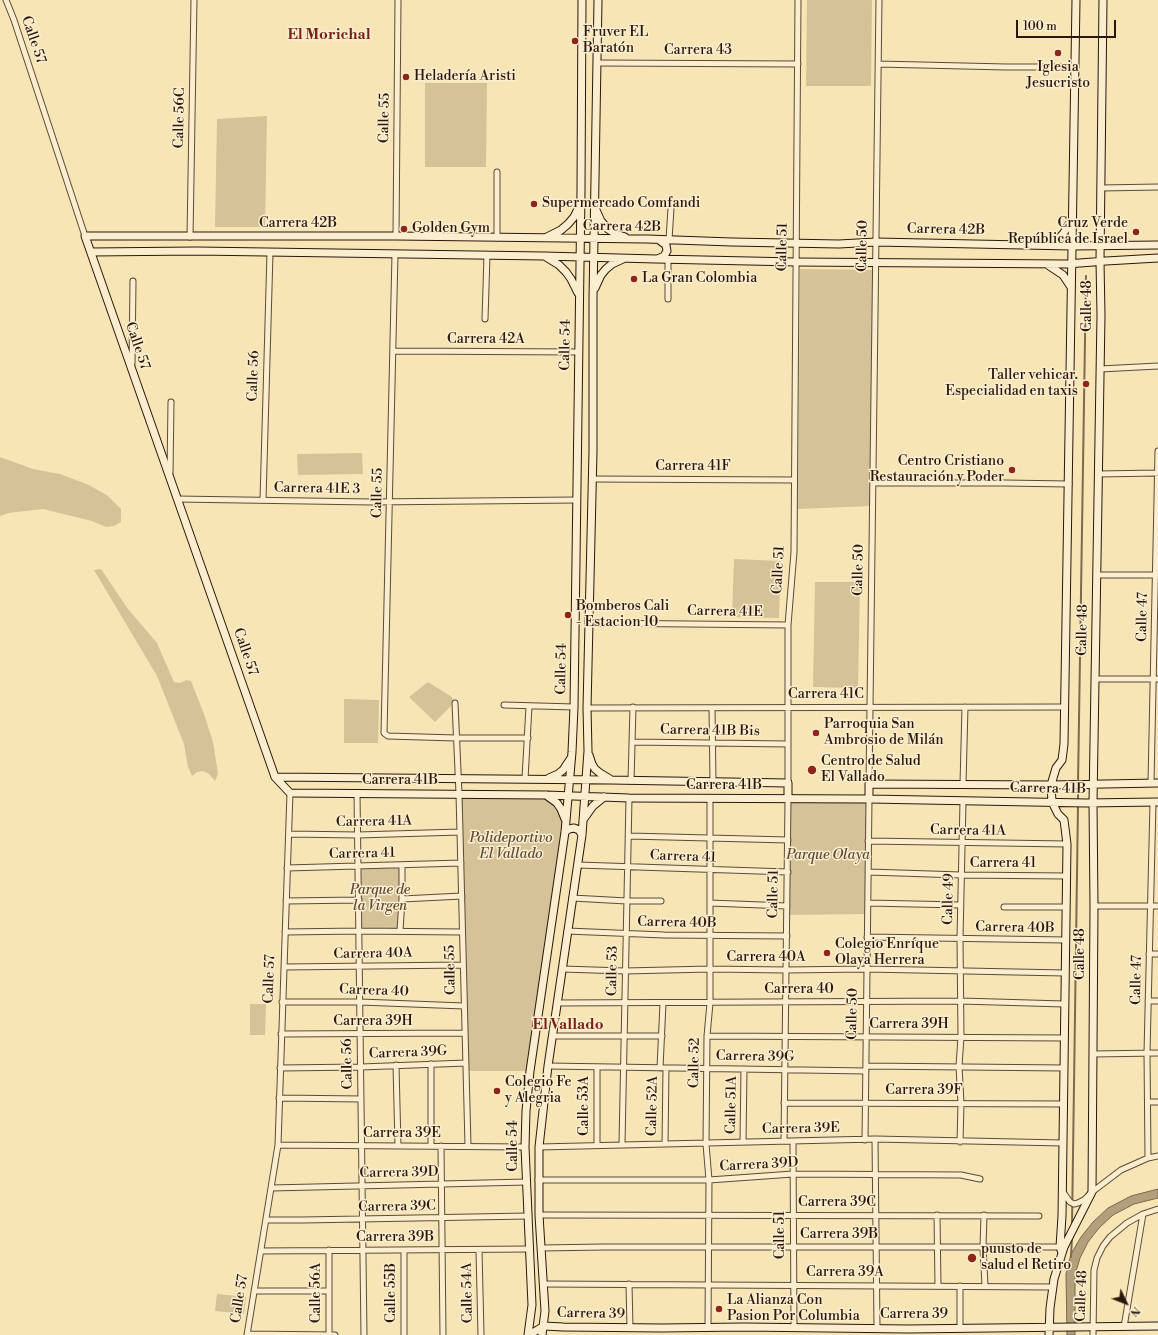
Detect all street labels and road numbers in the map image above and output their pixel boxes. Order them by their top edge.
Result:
street label: Calle 57 [17,14,49,66]
street label: Carrera 43 [664,43,732,59]
street label: Calle 56C [171,87,189,149]
street label: Calle 55 [376,93,394,143]
street label: Carrera 42B [259,216,337,232]
street label: Carrera 42B [583,218,661,236]
street label: Calle 50 [854,220,872,272]
street label: Carrera 42B [907,221,985,239]
street label: Calle 51 [774,223,792,271]
street label: Calle 48 [1080,280,1096,332]
street label: Calle 54 [557,319,575,371]
street label: Calle 57 [121,320,153,372]
street label: Carrera 42A [447,332,525,348]
street label: Calle 56 [245,350,263,402]
street label: Carrera 41F [655,459,731,475]
street label: Calle 55 [369,468,387,518]
street label: Carrera 41E 3 [274,480,360,498]
street label: Calle 50 [850,544,868,596]
street label: Calle 51 [769,545,789,595]
street label: Calle 47 [1134,592,1152,642]
street label: Carrera 41E [687,603,763,621]
street label: Calle 48 [1074,604,1092,656]
street label: Calle 57 [229,626,261,678]
street label: Calle 54 [553,643,571,695]
street label: Carrera 41C [788,687,864,703]
street label: Carrera 41B Bis [660,722,760,740]
street label: Carrera 41B [362,773,438,789]
street label: Carrera 41B [686,778,762,794]
street label: Carrera 41B [1010,780,1086,798]
street label: Carrera 41A [336,813,412,831]
street label: Carrera 41A [930,822,1006,840]
street label: Carrera 41 [329,845,395,863]
street label: Carrera 41 [650,847,716,867]
street label: Carrera 41 [970,856,1036,872]
street label: Calle 51 [765,870,783,918]
street label: Calle 49 [940,873,958,925]
street label: Carrera 40B [637,914,717,932]
street label: Carrera 40B [975,919,1055,937]
street label: Calle 48 [1073,928,1089,980]
street label: Carrera 40A [333,945,413,963]
street label: Calle 55 [442,945,460,995]
street label: Calle 53 [604,946,622,996]
street label: Carrera 40A [726,950,806,966]
street label: Calle 57 [261,954,279,1004]
street label: Calle 47 [1128,955,1146,1005]
street label: Carrera 40 [339,981,409,1001]
street label: Carrera 40 [764,982,834,998]
street label: Calle 50 [844,988,862,1040]
street label: Carrera 39H [333,1014,413,1030]
street label: Carrera 39H [869,1017,949,1033]
street label: Calle 56 [339,1038,357,1090]
street label: Calle 52 [686,1038,704,1088]
street label: Carrera 39G [368,1043,448,1063]
street label: Carrera 39G [716,1048,794,1066]
street label: Calle 53A [577,1076,593,1136]
street label: Calle 52A [644,1076,662,1136]
street label: Calle 51A [723,1076,741,1134]
street label: Carrera 39F [885,1083,963,1099]
street label: Calle 54 [506,1120,522,1172]
street label: Carrera 39E [762,1120,840,1138]
street label: Carrera 39E [363,1126,441,1142]
street label: Carrera 39D [719,1155,799,1175]
street label: Carrera 39D [359,1164,439,1182]
street label: Carrera 39C [798,1195,876,1211]
street label: Carrera 39C [358,1198,436,1216]
street label: Calle 51 [773,1211,789,1259]
street label: Carrera 39B [800,1227,878,1243]
street label: Carrera 39B [356,1230,434,1246]
street label: Calle 54A [459,1262,477,1324]
street label: Calle 56A [309,1263,325,1323]
street label: Calle 55B [384,1263,400,1323]
street label: Carrera 39A [806,1265,884,1281]
street label: Calle 48 [1073,1270,1091,1322]
street label: Calle 57 [228,1273,252,1325]
street label: Carrera 39 [557,1305,625,1323]
street label: Carrera 39 [880,1307,948,1323]

